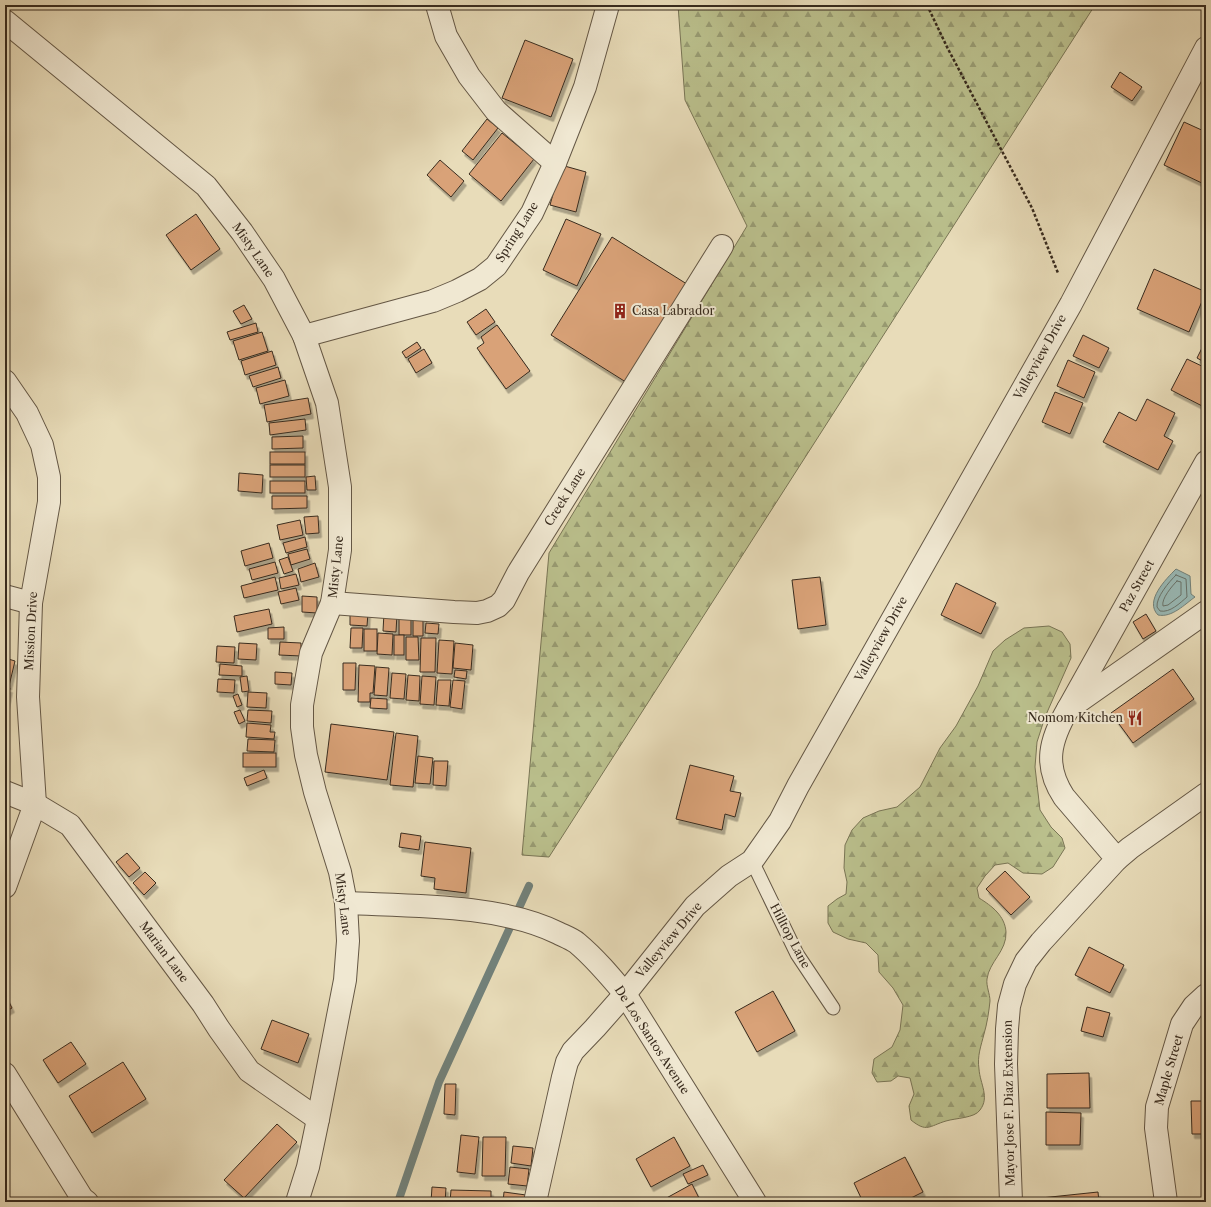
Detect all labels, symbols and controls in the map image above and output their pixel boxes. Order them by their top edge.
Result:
street label: Spring Lane [492,198,541,265]
street label: Misty Lane [229,220,278,280]
building icon: Casa Labrador [611,302,629,320]
place label: Casa Labrador [632,303,715,318]
street label: Valleyview Drive [1010,311,1069,403]
street label: Creek Lane [541,465,589,529]
street label: Misty Lane [325,535,346,599]
street label: Paz Street [1116,556,1157,615]
street label: Mission Drive [21,591,40,671]
street label: Valleyview Drive [851,593,910,685]
restaurant icon: Nomom Kitchen [1126,709,1144,727]
place label: Nomom Kitchen [1028,710,1123,725]
street label: Misty Lane [332,872,355,936]
street label: Valleyview Drive [632,898,705,982]
street label: Hilltop Lane [767,901,814,971]
street label: Marian Lane [137,918,192,985]
street label: De Los Santos Avenue [612,983,693,1097]
street label: Mayor Jose F. Diaz Extension [1000,1019,1017,1186]
street label: Maple Street [1151,1032,1186,1107]

